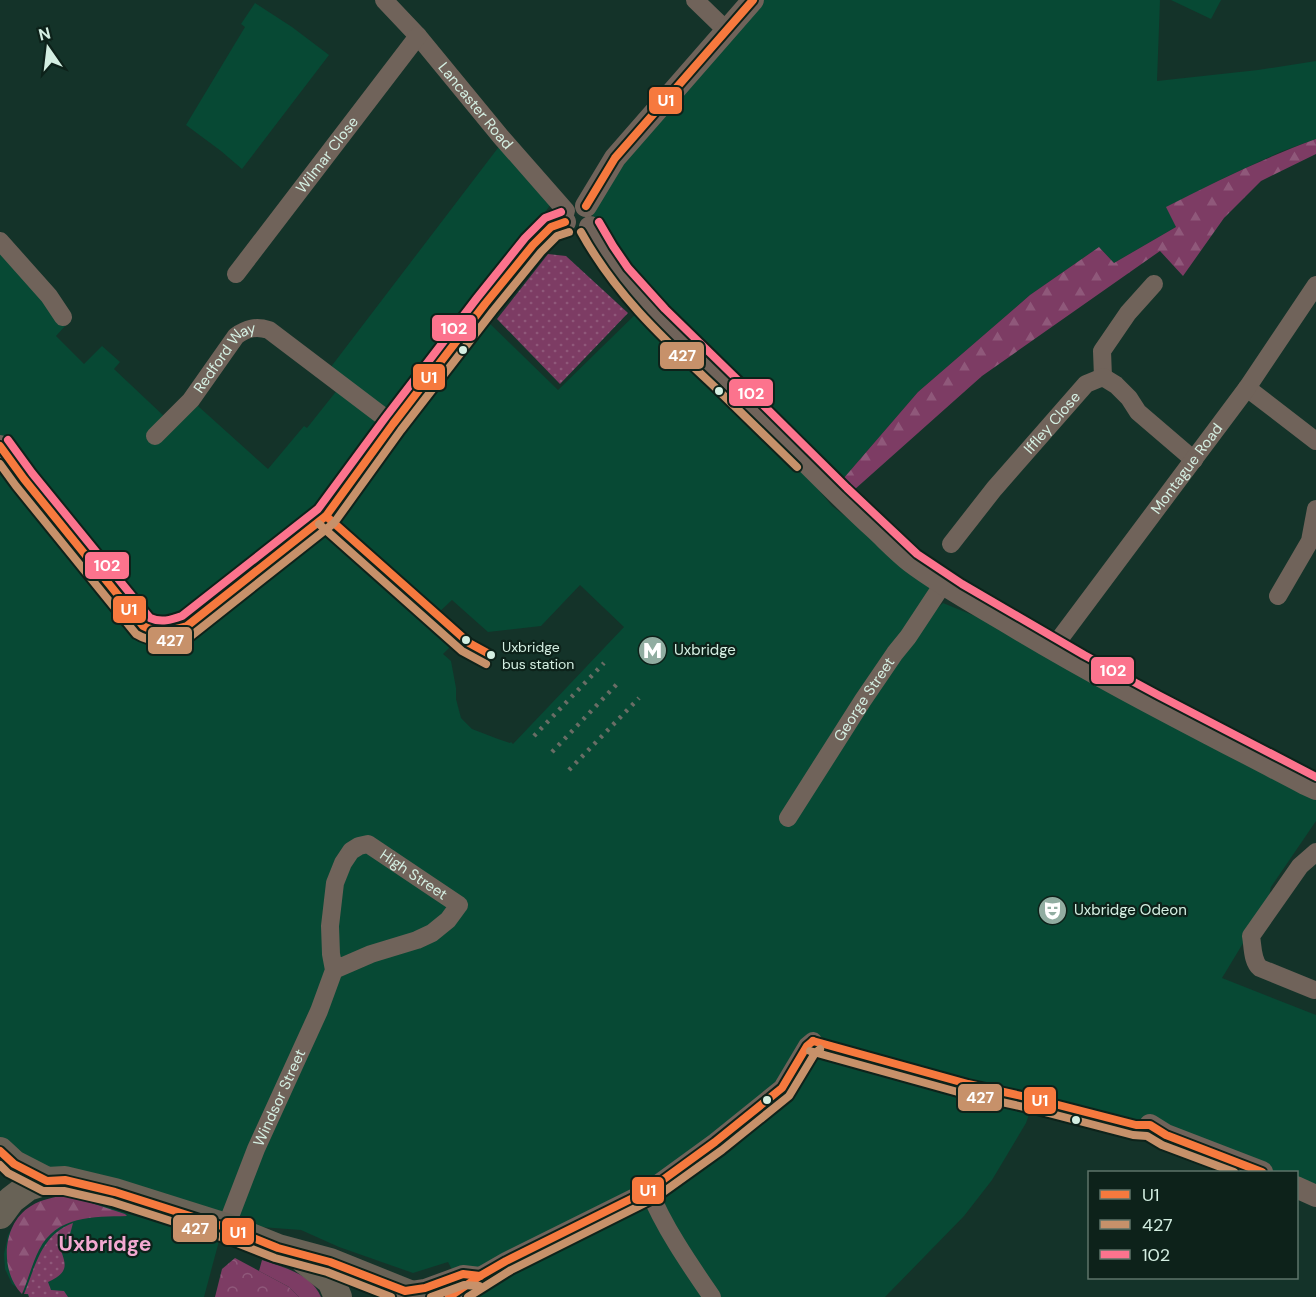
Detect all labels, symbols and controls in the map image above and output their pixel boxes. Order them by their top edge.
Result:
north arrow [18,18,78,78]
text: N [36,22,53,46]
street label: Lancaster Road [434,58,517,154]
line badge: U1 [648,86,683,115]
text: U1 [658,90,674,111]
street label: Wilmar Close [291,112,363,197]
line badge: 102 [431,314,477,342]
street label: Redford Way [189,318,258,397]
text: 102 [441,318,467,339]
line badge: 427 [659,341,705,370]
unlabelled marker [457,344,469,356]
text: 427 [668,345,696,366]
line badge: U1 [412,363,446,391]
text: U1 [421,367,437,388]
line badge: 102 [728,378,774,407]
text: 102 [738,383,764,404]
unlabelled marker [713,385,725,397]
street label: Iffley Close [1019,387,1085,458]
street label: Montague Road [1146,419,1227,518]
line badge: 102 [84,551,130,580]
text: 102 [94,555,120,576]
line badge: U1 [112,595,147,624]
text: U1 [121,599,137,620]
line badge: 427 [147,626,193,655]
text: 427 [156,630,184,651]
unlabelled marker [460,634,472,646]
metro station icon: Uxbridge [637,634,669,666]
place label: Uxbridge bus station [502,638,574,673]
place label: Uxbridge [674,640,736,660]
marker: Uxbridge bus station [485,649,497,661]
street label: George Street [829,653,899,745]
line badge: 102 [1090,656,1135,685]
text: 102 [1100,660,1126,681]
street label: High Street [376,845,451,904]
theatre icon: Uxbridge Odeon [1037,894,1069,926]
place label: Uxbridge Odeon [1074,900,1187,920]
street label: Windsor Street [249,1046,310,1149]
line badge: 427 [957,1083,1003,1112]
line badge: U1 [1023,1086,1057,1115]
text: 427 [966,1087,994,1108]
text: U1 [1032,1090,1048,1111]
unlabelled marker [761,1094,773,1106]
unlabelled marker [1070,1114,1082,1126]
legend [1088,1171,1298,1279]
line badge: U1 [631,1176,665,1205]
text: U1 [640,1180,656,1201]
text: U1 [1142,1183,1159,1207]
text: 427 [1142,1213,1173,1237]
line badge: 427 [172,1214,218,1243]
line badge: U1 [221,1217,255,1246]
text: 427 [181,1218,209,1239]
text: U1 [230,1222,246,1243]
district label: Uxbridge [59,1230,151,1258]
text: 102 [1142,1243,1170,1267]

